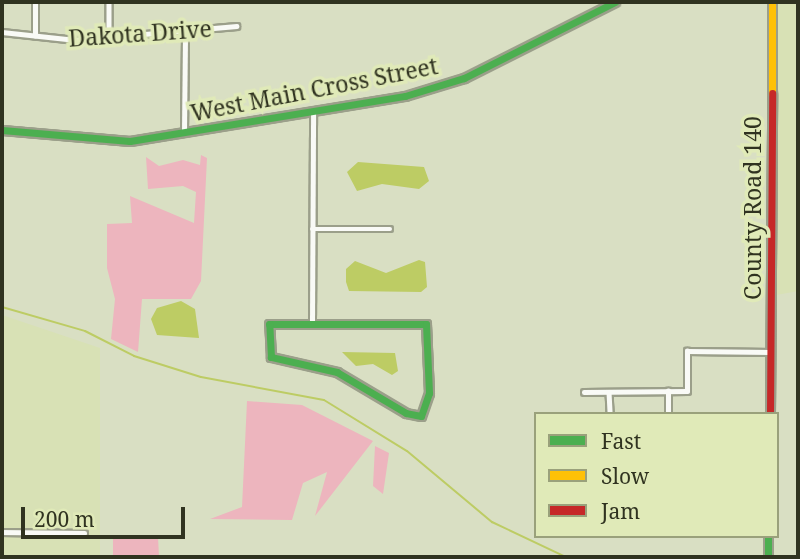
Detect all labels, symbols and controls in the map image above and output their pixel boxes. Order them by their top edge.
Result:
street label: Dakota Drive [67,14,213,52]
street label: West Main Cross Street [188,51,440,127]
street label: County Road 140 [738,116,766,300]
legend [534,412,779,538]
text: Fast [601,427,641,455]
text: Slow [601,462,649,490]
scale bar [24,492,189,536]
text: Jam [601,497,640,525]
text: 200 m [34,505,95,533]

